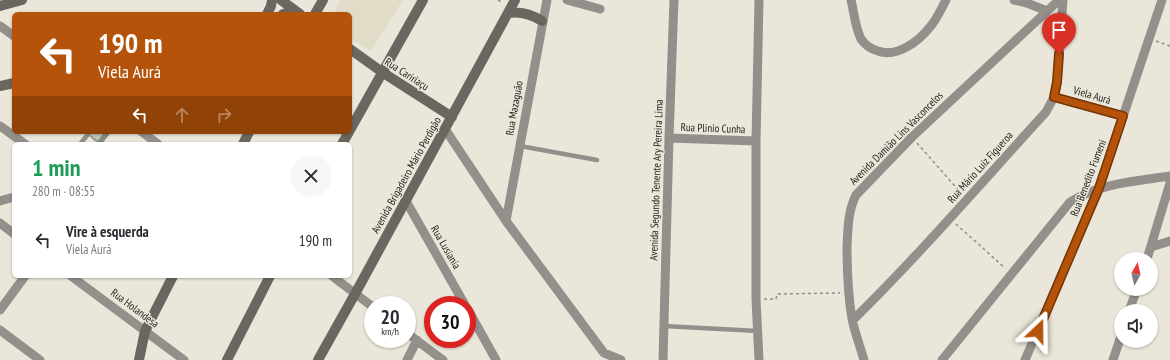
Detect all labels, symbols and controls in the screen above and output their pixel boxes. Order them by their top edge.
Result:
pin [1042,13,1076,54]
icon: arrive [1048,19,1070,41]
text: 190 m [98,24,162,61]
icon: left [32,28,84,80]
street label: Rua Caririaçu [382,55,432,94]
text: Viela Aurá [98,60,161,83]
street label: Rua Mazaguão [502,79,526,136]
street label: Viela Aurá [1071,83,1112,107]
street label: Avenida Damião Lins Vasconcelos [846,88,946,188]
street label: Avenida Segundo Tenente Ary Pereira Lima [646,99,666,261]
icon: left [129,104,151,126]
icon: ahead [171,104,193,126]
icon: right [213,104,235,126]
street label: Avenida Brigadeiro Mário Perdigão [368,114,444,236]
street label: Rua Plinio Cunha [680,120,746,136]
street label: Rua Mário Luiz Figueroa [944,128,1016,206]
street label: Rua Benedito Fumeni [1067,138,1109,218]
text: 1 min [32,152,80,183]
button: close [290,155,332,197]
text: 280 m · 08:55 [32,183,95,200]
text: Vire à esquerda [66,222,149,241]
street label: Rua Lusiania [428,223,464,271]
icon: left [32,229,54,251]
text: 190 m [299,231,332,250]
text: Viela Aurá [66,241,111,258]
north arrow [1114,252,1158,296]
map controls [1114,252,1158,348]
street label: Rua Holandesa [108,285,162,331]
speed limit sign: 30 [424,296,476,348]
text: 20 [380,304,400,330]
button: sound [1114,304,1158,348]
position arrow [1017,310,1059,352]
text: km/h [381,325,399,338]

